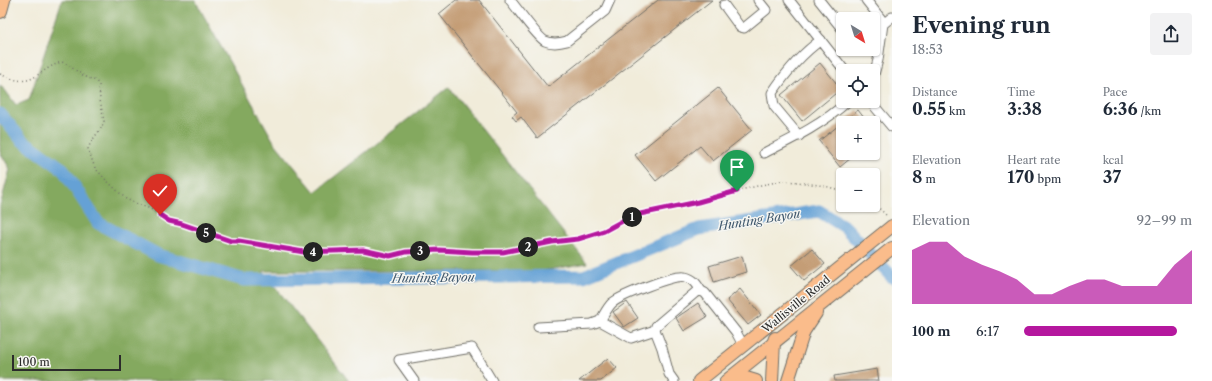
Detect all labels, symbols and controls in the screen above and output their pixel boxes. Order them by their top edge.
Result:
north arrow [836,12,880,56]
map controls [836,12,880,212]
text: Evening run [912,12,1051,39]
button: share [1150,13,1192,55]
text: 18:53 [912,41,943,57]
button: locate [836,64,880,108]
text: Distance [912,85,958,99]
text: Time [1007,85,1035,99]
text: Pace [1103,85,1128,99]
text: 0.55 [912,99,946,119]
text: 3:38 [1007,99,1042,119]
text: 6:36 [1103,99,1138,119]
text: km [946,104,966,118]
text: /km [1138,104,1161,118]
button: + [836,116,880,160]
pin [720,150,754,191]
text: Elevation [912,153,961,167]
text: Heart rate [1007,153,1060,167]
text: kcal [1103,153,1123,167]
icon: arrive [726,156,748,178]
text: 8 [912,167,922,187]
text: 170 [1007,167,1035,187]
text: 37 [1103,167,1121,187]
button: − [836,168,880,212]
text: m [922,172,936,186]
text: bpm [1035,172,1061,186]
pin [143,174,177,215]
icon: check [149,180,171,202]
water label: Hunting Bayou [716,205,802,234]
pin: 1 [622,207,642,227]
text: 1 [630,210,634,224]
text: Elevation [912,212,970,228]
text: 92–99 m [1136,212,1192,228]
pin: 5 [196,223,216,243]
text: 5 [203,226,209,240]
pin: 2 [518,237,538,257]
text: 2 [525,240,531,254]
pin: 3 [410,241,430,261]
pin: 4 [303,242,323,262]
text: 3 [417,244,423,258]
text: 4 [310,245,316,259]
water label: Hunting Bayou [390,269,476,286]
street label: Wallisville Road [758,272,833,336]
text: 100 m [912,323,951,339]
text: 6:17 [976,323,999,339]
scale bar [12,353,121,372]
text: 100 m [18,355,50,369]

